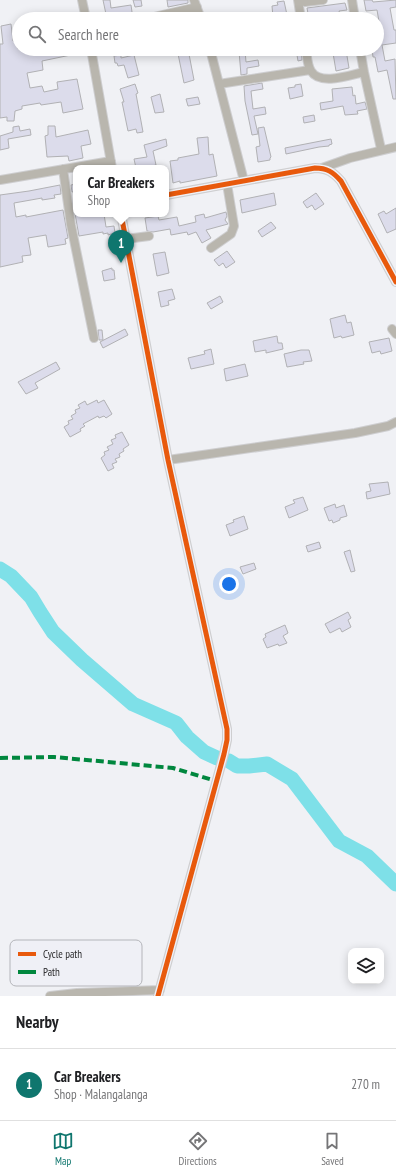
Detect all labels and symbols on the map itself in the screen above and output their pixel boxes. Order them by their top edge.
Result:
pin: 1 [108,230,134,263]
your location [219,574,239,594]
legend [10,940,142,986]
text: Cycle path [43,947,82,961]
text: Path [43,965,60,979]

